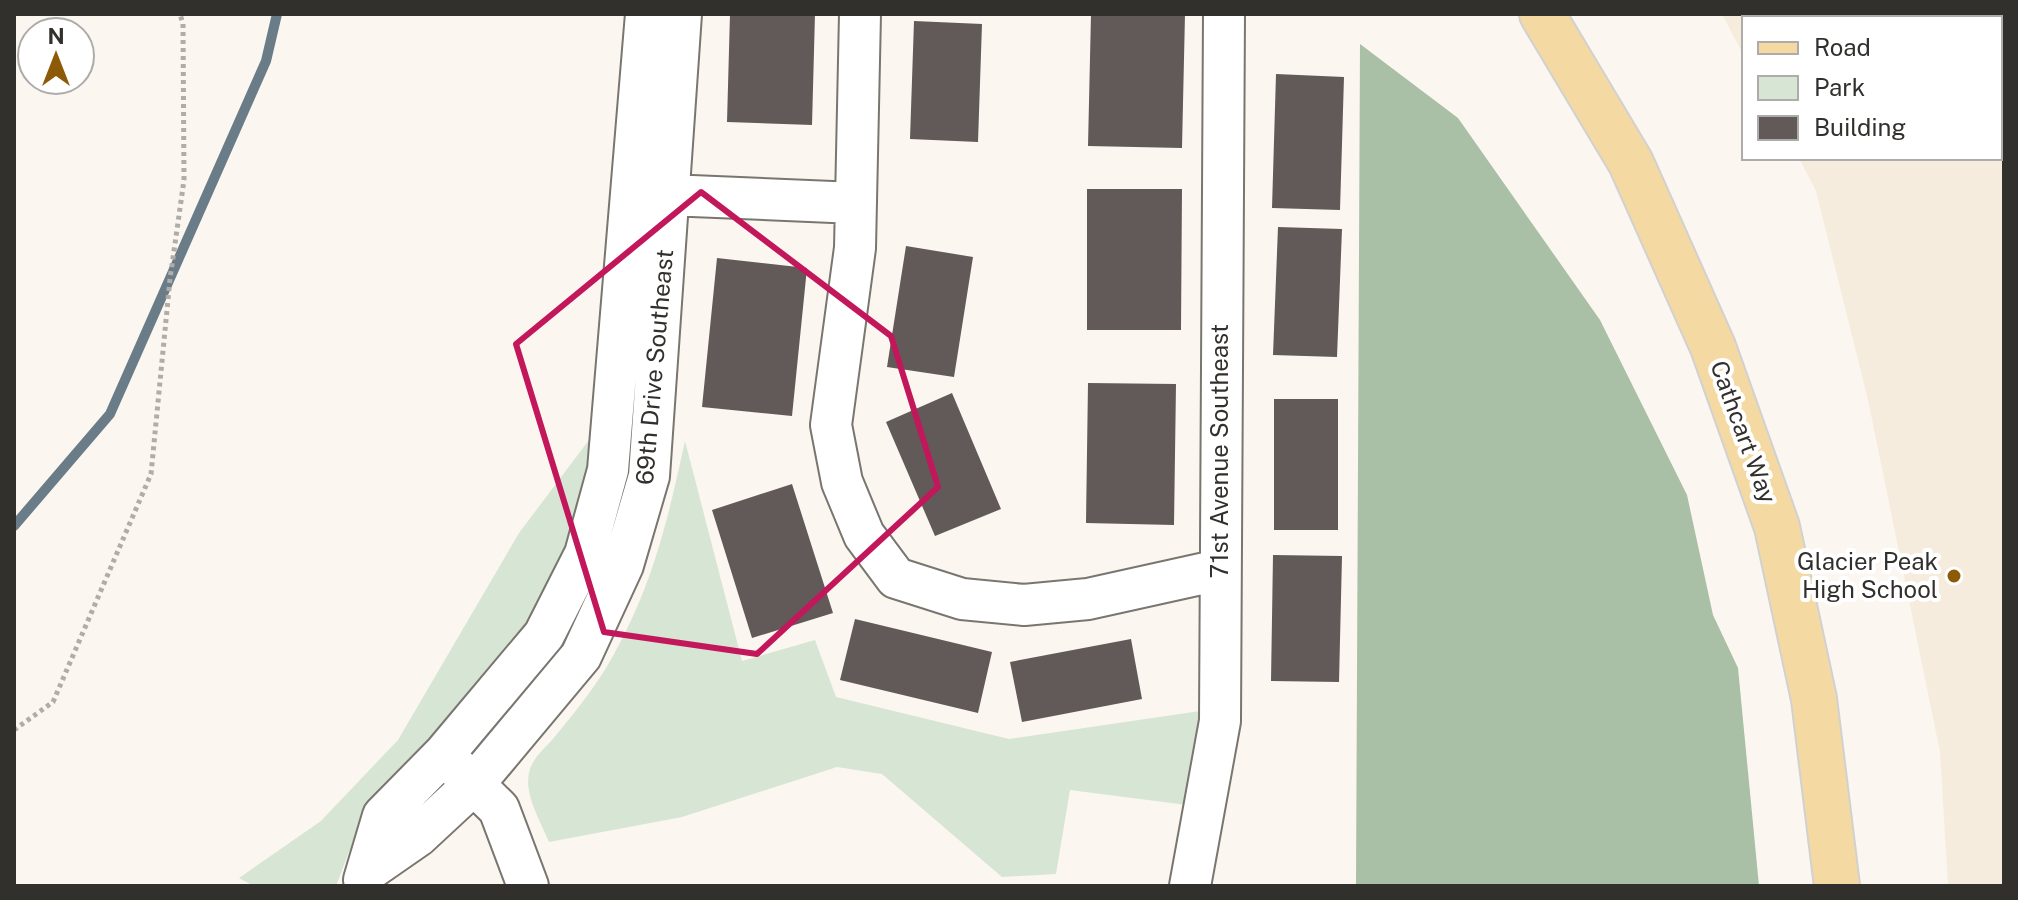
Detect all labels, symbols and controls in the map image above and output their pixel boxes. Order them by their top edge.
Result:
north arrow [16,16,96,96]
legend [1742,16,2002,160]
text: N [47,23,65,49]
text: Road [1814,33,1871,61]
text: Park [1814,73,1865,101]
text: Building [1814,113,1906,141]
street label: 69th Drive Southeast [630,248,678,486]
street label: 71st Avenue Southeast [1205,324,1233,578]
street label: Cathcart Way [1705,357,1783,507]
place label: Glacier Peak High School [1797,547,1938,603]
marker: Glacier Peak High School [1945,567,1963,585]

